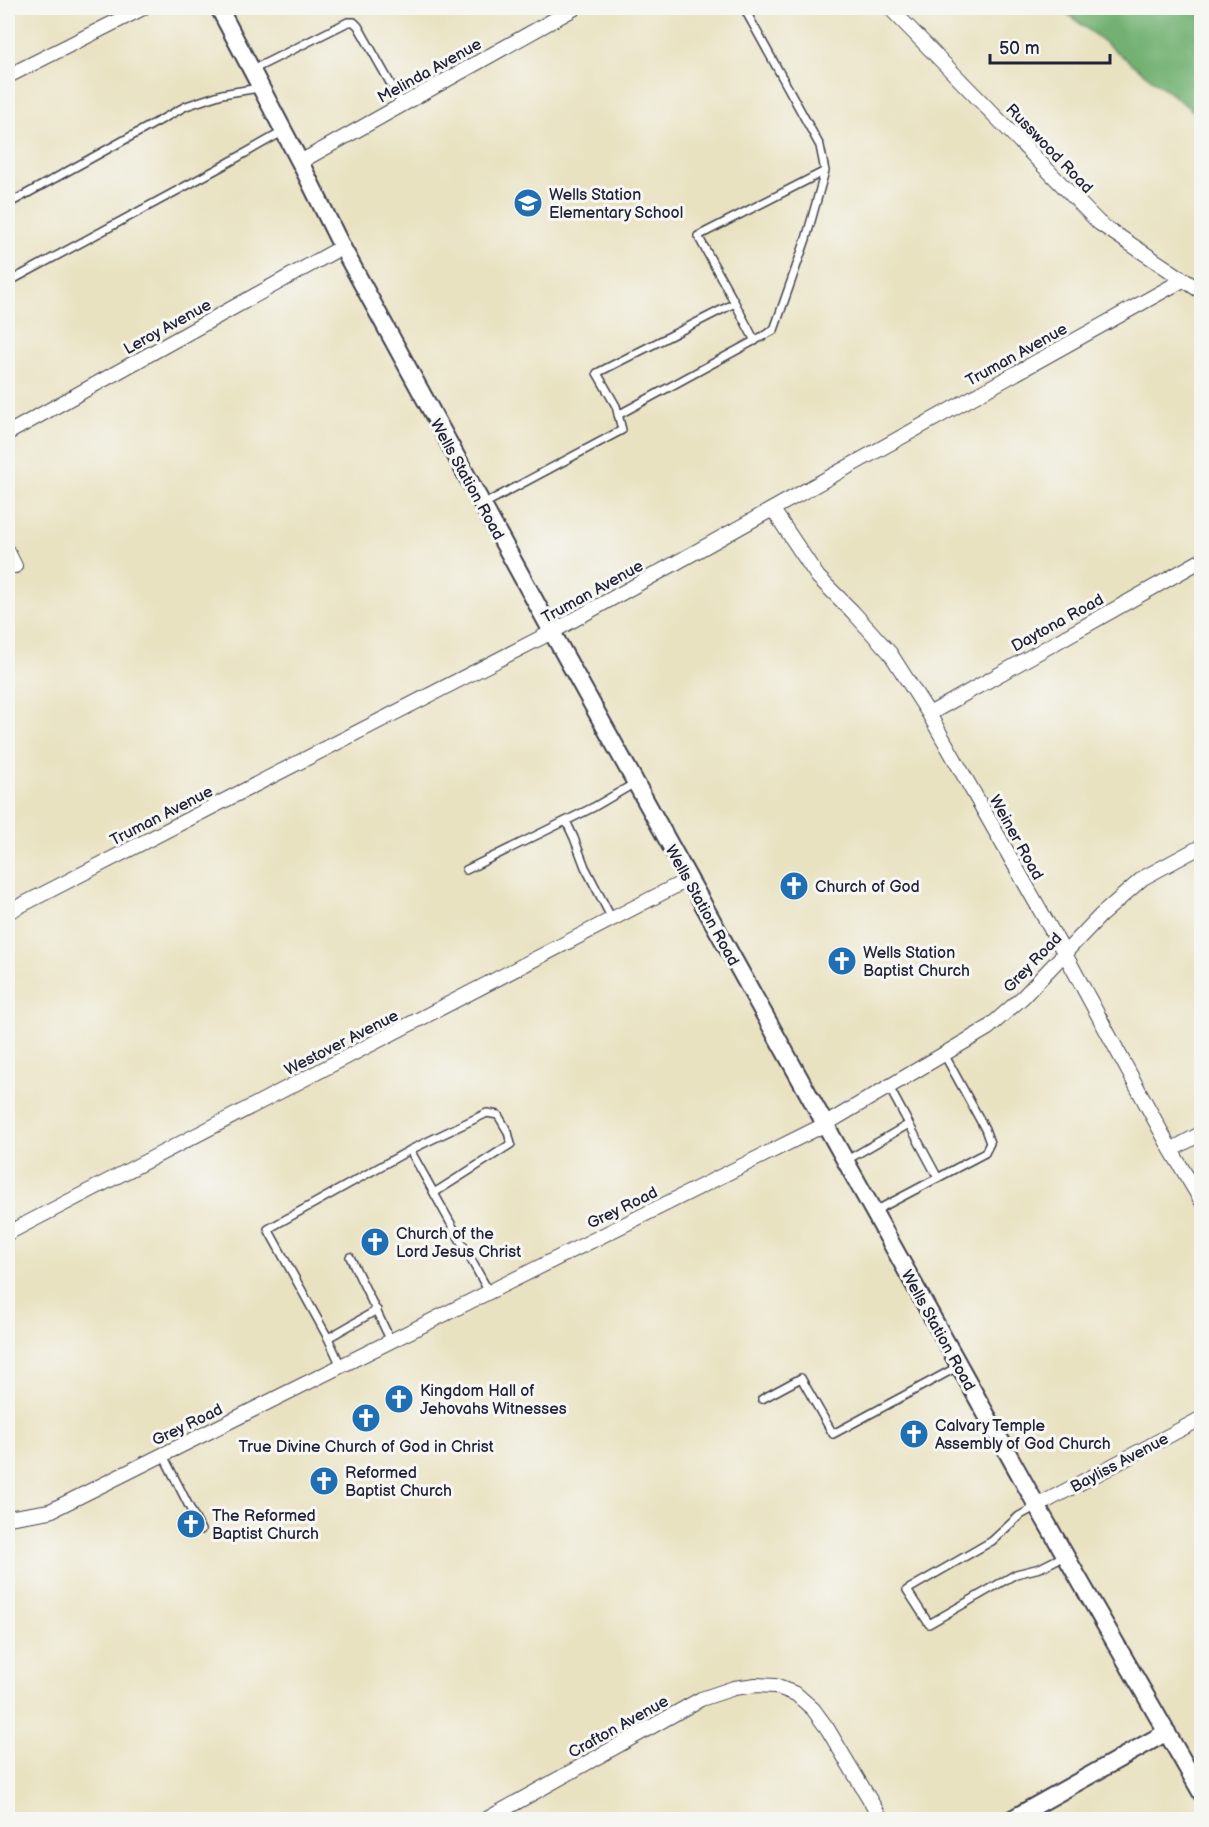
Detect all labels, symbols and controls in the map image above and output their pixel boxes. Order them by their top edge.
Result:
scale bar [990,27,1110,65]
street label: Melinda Avenue [374,35,485,108]
text: 50 m [999,38,1040,59]
street label: Russwood Road [1001,100,1096,198]
place label: Wells Station Elementary School [549,186,683,223]
school or university icon: Wells Station Elementary School [512,187,544,219]
street label: Leroy Avenue [121,295,215,359]
street label: Truman Avenue [963,319,1071,391]
street label: Wells Station Road [426,416,508,543]
street label: Truman Avenue [539,556,647,628]
street label: Daytona Road [1008,590,1107,656]
street label: Truman Avenue [107,782,217,850]
street label: Weiner Road [985,792,1047,884]
street label: Wells Station Road [661,842,743,969]
church icon: Church of God [778,870,810,902]
place label: Church of God [815,878,920,897]
street label: Grey Road [1000,929,1066,997]
place label: Wells Station Baptist Church [863,944,970,981]
church icon: Wells Station Baptist Church [826,945,858,977]
street label: Westover Avenue [282,1006,402,1080]
street label: Grey Road [584,1183,661,1234]
place label: Church of the Lord Jesus Christ [396,1225,521,1262]
church icon: Church of the Lord Jesus Christ [359,1226,391,1258]
street label: Wells Station Road [897,1267,979,1394]
place label: Kingdom Hall of Jehovahs Witnesses [420,1382,567,1419]
church icon: Kingdom Hall of Jehovahs Witnesses [383,1383,415,1415]
street label: Grey Road [149,1400,226,1451]
church icon: True Divine Church of God in Christ [350,1402,382,1434]
place label: Calvary Temple Assembly of God Church [935,1417,1111,1454]
church icon: Calvary Temple Assembly of God Church [898,1418,930,1450]
street label: Bayliss Avenue [1067,1429,1172,1497]
place label: True Divine Church of God in Christ [238,1438,494,1457]
place label: Reformed Baptist Church [345,1464,452,1501]
church icon: Reformed Baptist Church [308,1465,340,1497]
place label: The Reformed Baptist Church [212,1507,319,1544]
church icon: The Reformed Baptist Church [175,1508,207,1540]
street label: Crafton Avenue [565,1692,672,1763]

